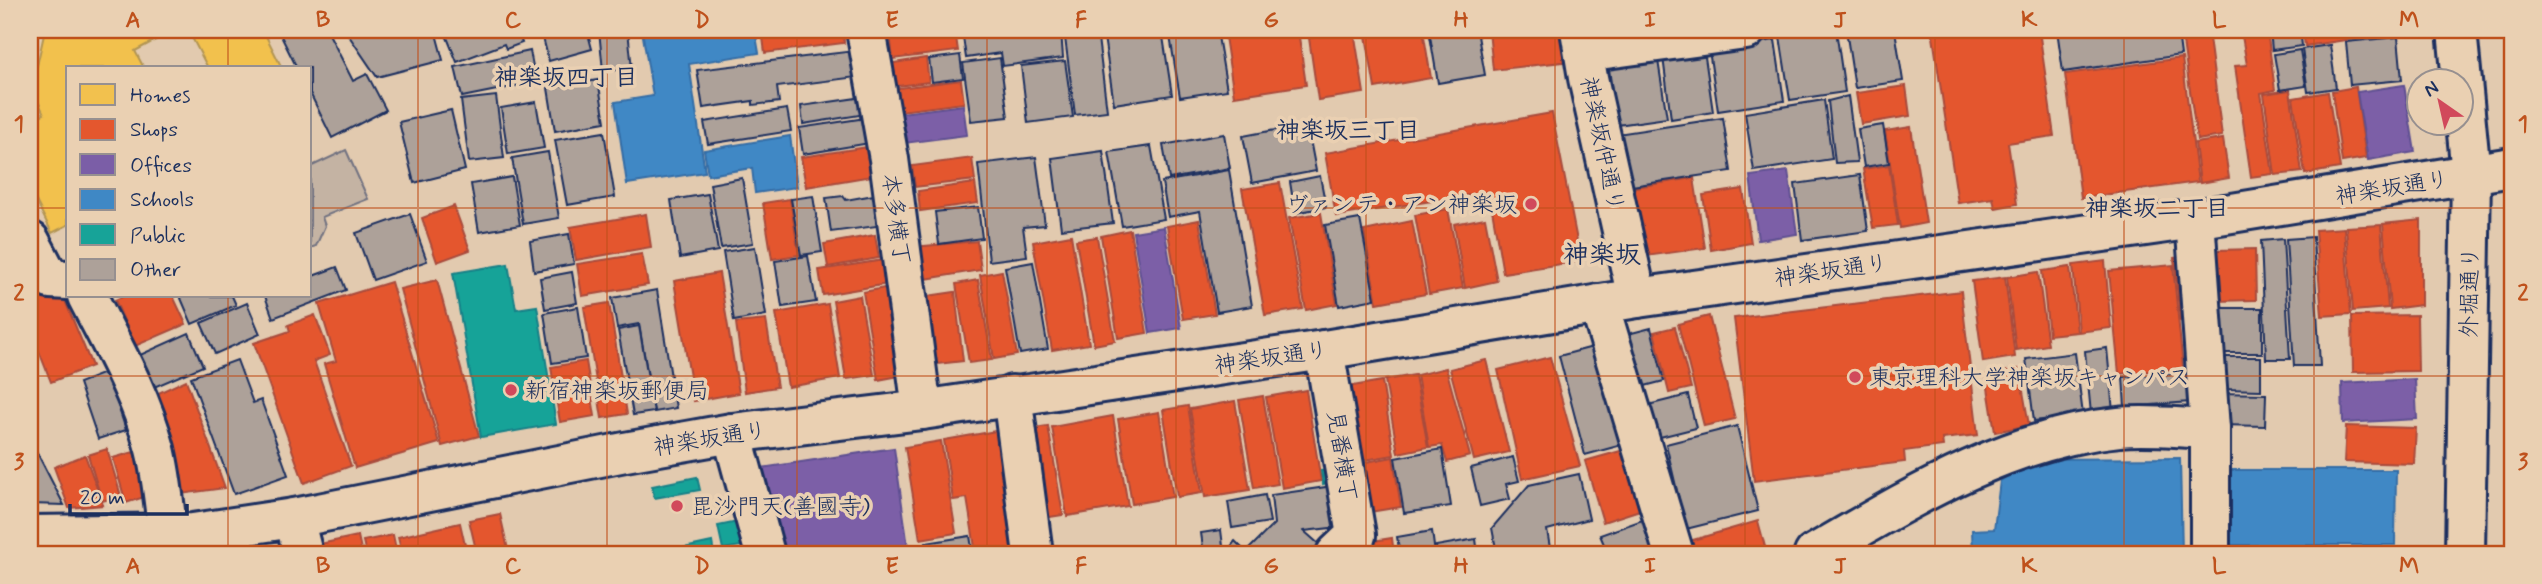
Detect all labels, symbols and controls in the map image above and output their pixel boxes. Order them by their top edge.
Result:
text: A [125,6,141,36]
text: B [316,6,331,36]
text: C [505,6,522,36]
text: D [694,6,710,36]
text: E [885,6,899,36]
text: F [1075,6,1087,36]
text: G [1263,6,1279,36]
text: H [1453,6,1469,36]
text: I [1644,6,1656,36]
text: J [1833,6,1847,36]
text: K [2021,6,2038,36]
text: L [2212,6,2227,36]
text: M [2399,6,2419,36]
district label: 神楽坂四丁目 [494,63,638,94]
legend [66,66,312,298]
north arrow [2406,66,2476,136]
street label: 神楽坂仲通り [1572,74,1630,215]
text: N [2419,75,2444,103]
text: Homes [130,82,190,110]
text: 1 [14,110,24,140]
text: 1 [2518,110,2528,140]
text: Shops [130,116,178,144]
district label: 神楽坂三丁目 [1276,116,1420,147]
text: Offices [130,152,192,180]
street label: 神楽坂通り [2333,165,2451,213]
street label: 本多横丁 [874,172,916,267]
text: Schools [130,186,194,214]
place label: ヴァンテ・アン神楽坂 [1286,191,1517,221]
district label: 神楽坂二丁目 [2085,194,2229,225]
marker: ヴァンテ・アン神楽坂 [1523,196,1539,212]
text: Public [130,222,186,250]
district label: 神楽坂 [1563,239,1641,273]
street label: 外堀通り [2455,246,2487,338]
street label: 神楽坂通り [1772,249,1890,295]
text: Other [130,256,181,284]
text: 2 [13,279,25,309]
text: 2 [2517,279,2529,309]
street label: 神楽坂通り [1212,336,1330,382]
place label: 東京理科大学神楽坂キャンパス [1869,364,2190,394]
marker: 東京理科大学神楽坂キャンパス [1847,369,1863,385]
place label: 新宿神楽坂郵便局 [525,377,709,407]
marker: 新宿神楽坂郵便局 [503,382,519,398]
street label: 見番横丁 [1319,409,1363,504]
street label: 神楽坂通り [651,416,769,464]
text: 3 [14,448,25,478]
text: 3 [2518,448,2529,478]
scale bar [70,472,187,516]
text: 20 m [80,484,125,512]
place label: 毘沙門天(善國寺) [691,493,870,523]
marker: 毘沙門天(善國寺) [669,498,685,514]
text: A [125,552,141,582]
text: B [316,552,331,582]
text: C [505,552,522,582]
text: D [694,552,710,582]
text: E [885,552,899,582]
text: F [1075,552,1087,582]
text: G [1263,552,1279,582]
text: H [1453,552,1469,582]
text: I [1644,552,1656,582]
text: J [1833,552,1847,582]
text: K [2021,552,2038,582]
text: L [2212,552,2227,582]
text: M [2399,552,2419,582]

